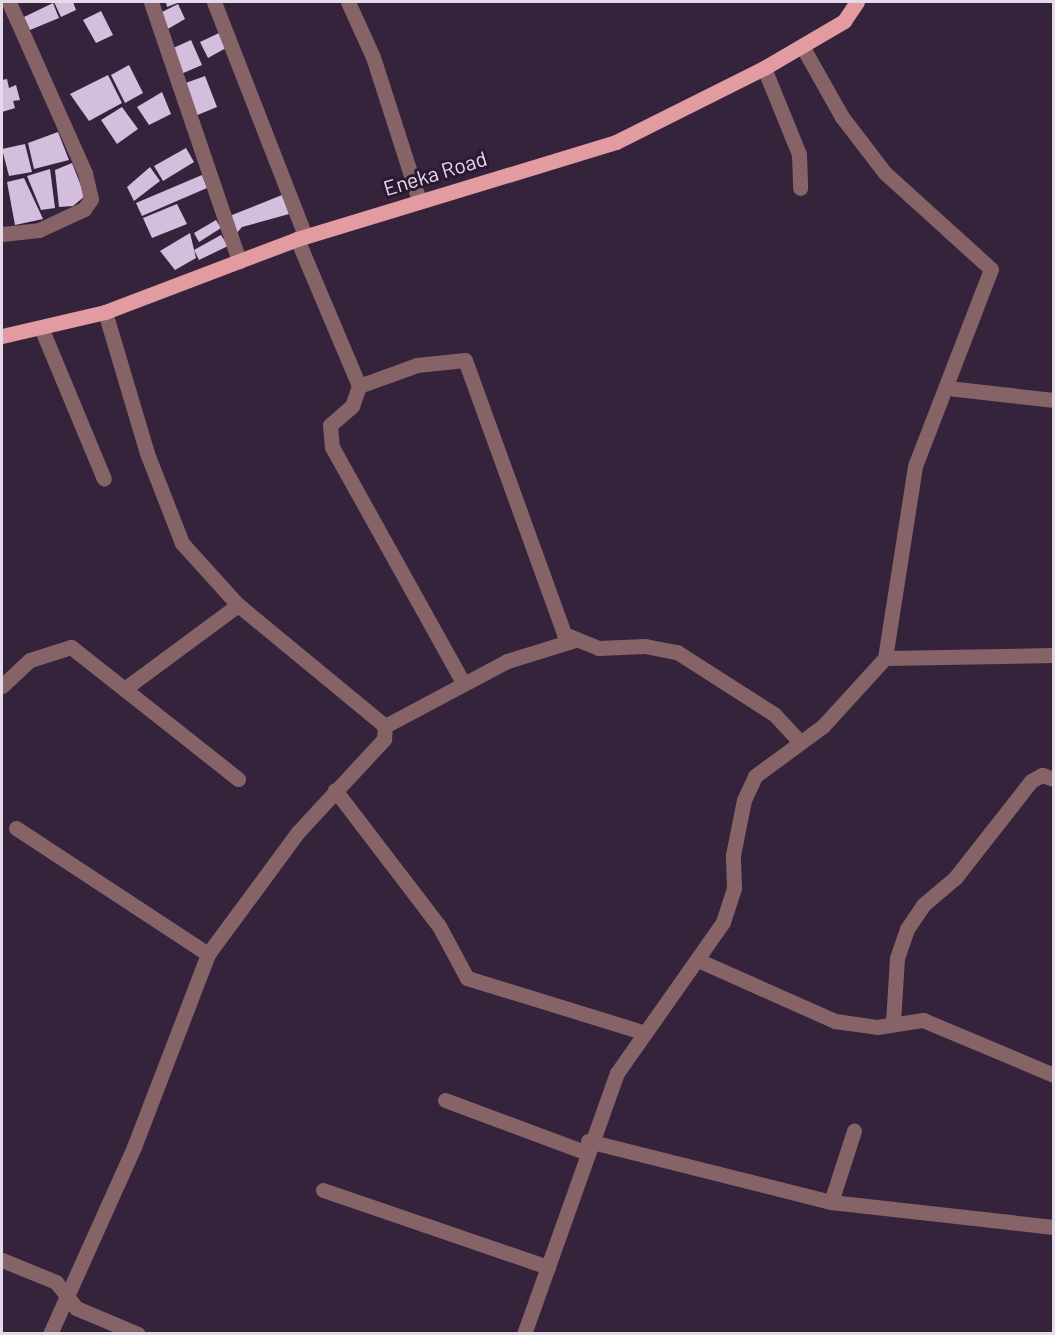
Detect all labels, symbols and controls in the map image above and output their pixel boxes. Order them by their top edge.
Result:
street label: Eneka Road [380,145,490,201]

